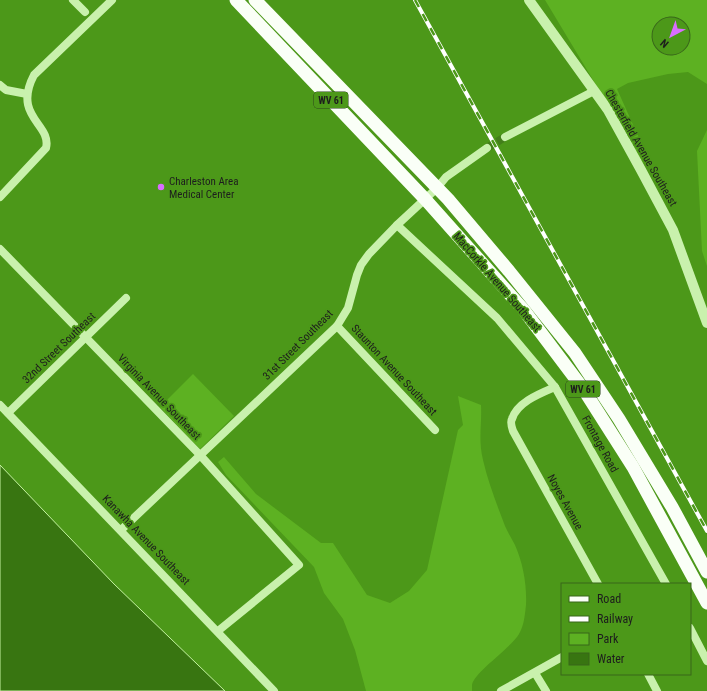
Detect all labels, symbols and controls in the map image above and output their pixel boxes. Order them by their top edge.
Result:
north arrow [651,16,691,56]
text: N [658,36,672,50]
street label: Chesterfield Avenue Southeast [602,87,680,209]
road number: WV 61 [314,92,348,108]
place label: Charleston Area Medical Center [169,175,238,201]
marker: Charleston Area Medical Center [156,182,166,192]
street label: MacCorkle Avenue Southeast [450,230,544,334]
street label: 31st Street Southeast [260,307,336,383]
street label: 32nd Street Southeast [20,310,98,386]
street label: Staunton Avenue Southeast [349,322,439,418]
street label: Virginia Avenue Southeast [115,352,203,442]
road number: WV 61 [566,381,600,397]
street label: Frontage Road [579,413,621,475]
street label: Noyes Avenue [544,472,586,532]
street label: Kanawha Avenue Southeast [100,492,192,588]
legend [561,583,691,675]
text: Road [597,592,621,606]
text: Railway [597,612,633,626]
text: Park [597,632,619,646]
text: Water [597,652,625,666]

